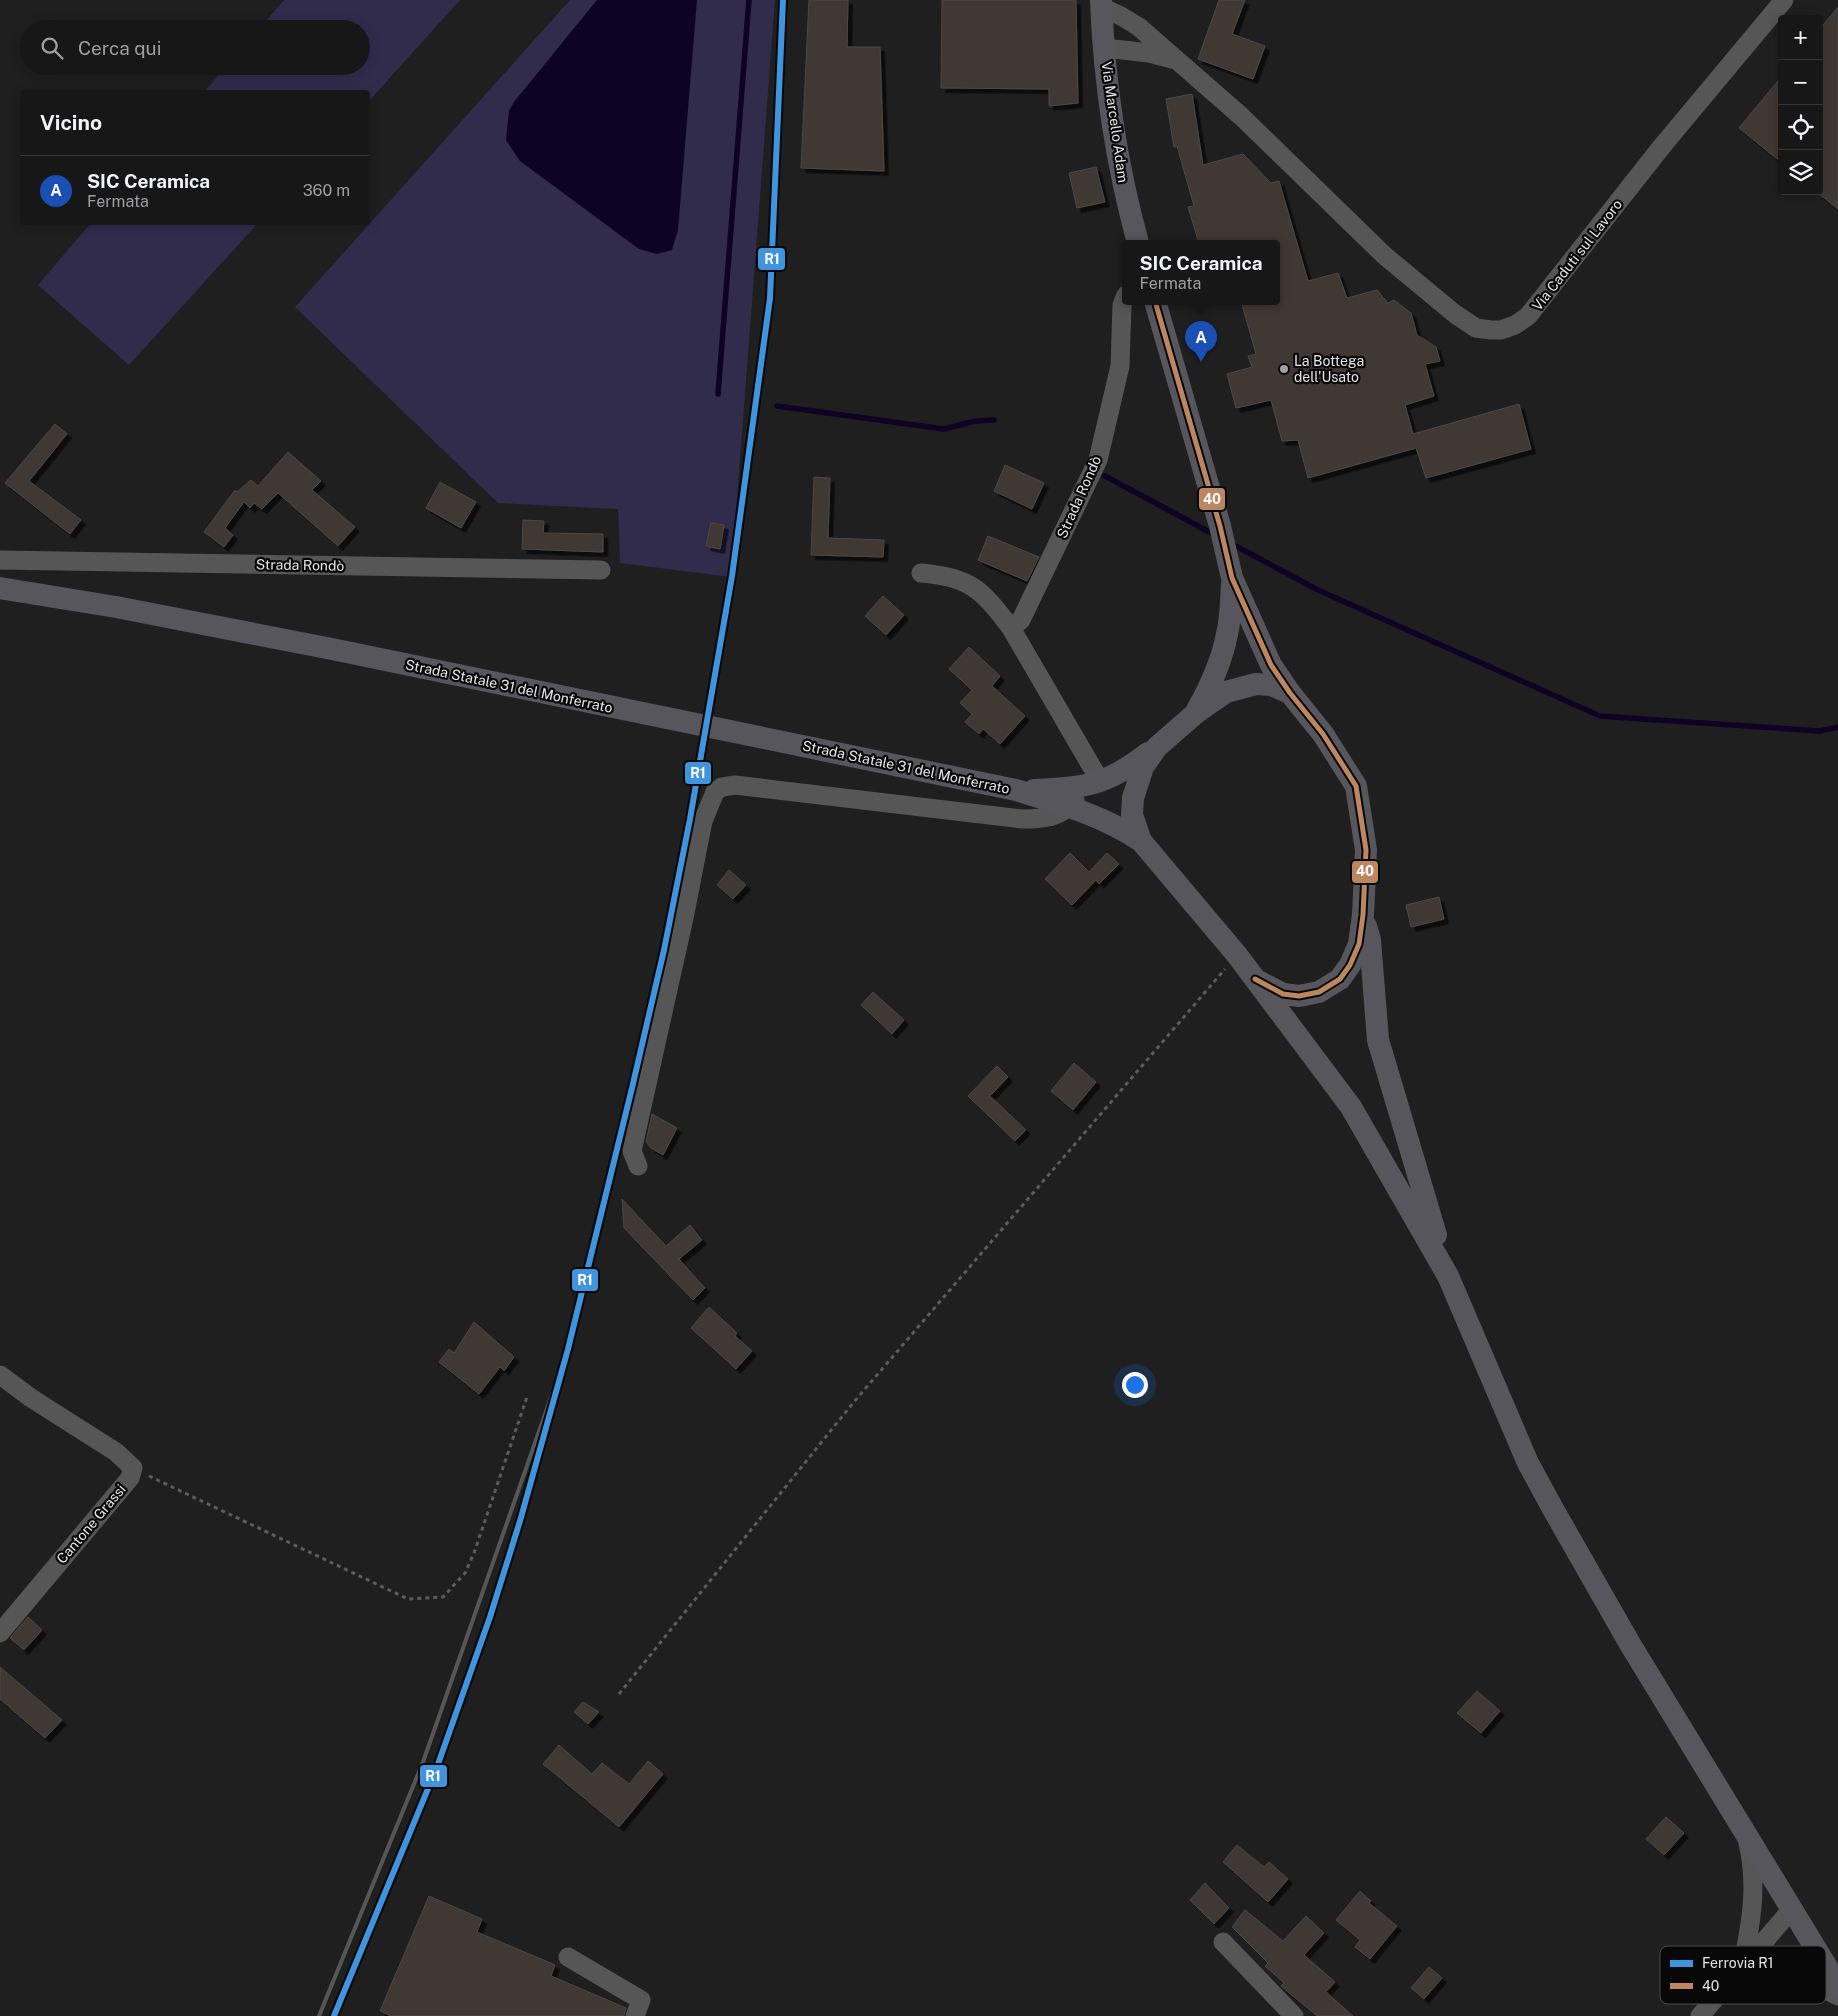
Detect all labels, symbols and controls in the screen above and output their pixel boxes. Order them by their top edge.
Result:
map controls [1778,15,1823,195]
button: + [1778,15,1823,60]
search box [20,20,370,75]
icon: search [38,34,66,62]
text: Cerca qui [78,37,161,59]
street label: Via Marcello Adam [1099,60,1131,184]
button: − [1778,60,1823,105]
button: locate [1778,105,1823,150]
text: Vicino [40,110,102,135]
button: layers [1778,150,1823,195]
text: SIC Ceramica [87,170,210,192]
text: A [50,181,62,200]
text: 360 m [303,181,350,200]
text: Fermata [87,192,149,211]
street label: Via Caduti sul Lavoro [1529,196,1625,314]
popup [1122,240,1280,305]
line badge: R1 [757,247,786,271]
text: R1 [764,251,780,267]
text: SIC Ceramica [1139,252,1263,274]
text: Fermata [1139,274,1201,293]
pin: A [1185,321,1217,362]
place label: La Bottega dell'Usato [1294,353,1364,385]
marker: La Bottega dell'Usato [1278,363,1290,375]
street label: Strada Rondò [1054,453,1104,541]
line badge: 40 [1198,487,1226,511]
text: 40 [1203,491,1221,507]
street label: Strada Rondò [256,556,344,574]
street label: Strada Statale 31 del Monferrato [404,656,614,716]
street label: Strada Statale 31 del Monferrato [801,737,1011,797]
line badge: R1 [684,761,712,785]
text: R1 [690,765,706,781]
line badge: 40 [1351,860,1379,884]
text: 40 [1356,863,1374,879]
line badge: R1 [571,1268,599,1292]
text: R1 [577,1272,593,1288]
your location [1122,1372,1148,1398]
street label: Cantone Grassi [53,1481,129,1567]
line badge: R1 [419,1764,448,1788]
text: R1 [425,1768,441,1784]
legend [1660,1946,1826,2004]
text: Ferrovia R1 [1702,1955,1774,1971]
text: 40 [1702,1978,1719,1994]

